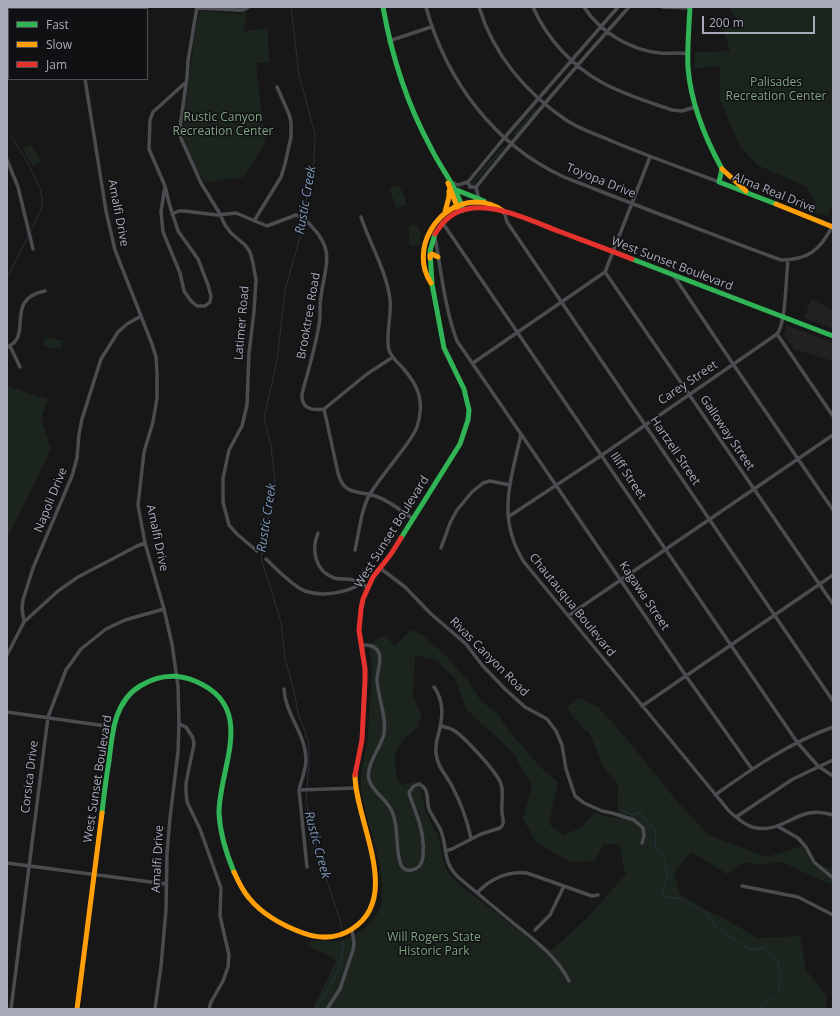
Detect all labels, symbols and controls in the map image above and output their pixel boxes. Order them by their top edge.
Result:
legend [8,8,148,80]
scale bar [704,8,817,34]
text: 200 m [709,14,744,31]
text: Fast [46,16,69,33]
text: Slow [46,36,72,53]
text: Jam [46,56,67,73]
park label: Palisades Recreation Center [726,76,826,104]
park label: Rustic Canyon Recreation Center [173,111,273,139]
street label: Toyopa Drive [564,161,638,201]
water label: Rustic Creek [292,164,320,236]
street label: Alma Real Drive [731,170,817,216]
street label: Amalfi Drive [104,178,132,248]
street label: West Sunset Boulevard [609,234,735,294]
street label: Brooktree Road [294,272,324,360]
street label: Latimer Road [232,285,252,361]
street label: Carey Street [656,358,720,408]
street label: Galloway Street [697,393,757,473]
street label: Hartzell Street [647,414,703,488]
street label: Iliff Street [607,450,649,502]
street label: Napoli Drive [31,465,71,535]
street label: West Sunset Boulevard [352,473,432,591]
water label: Rustic Creek [254,482,280,554]
street label: Amalfi Drive [143,503,171,573]
street label: Chautauqua Boulevard [526,550,618,660]
street label: Kagawa Street [616,559,672,633]
street label: Rivas Canyon Road [446,614,532,700]
street label: West Sunset Boulevard [81,714,115,844]
street label: Corsica Drive [18,740,42,814]
water label: Rustic Creek [300,809,334,881]
street label: Amalfi Drive [149,825,167,893]
park label: Will Rogers State Historic Park [387,931,481,959]

